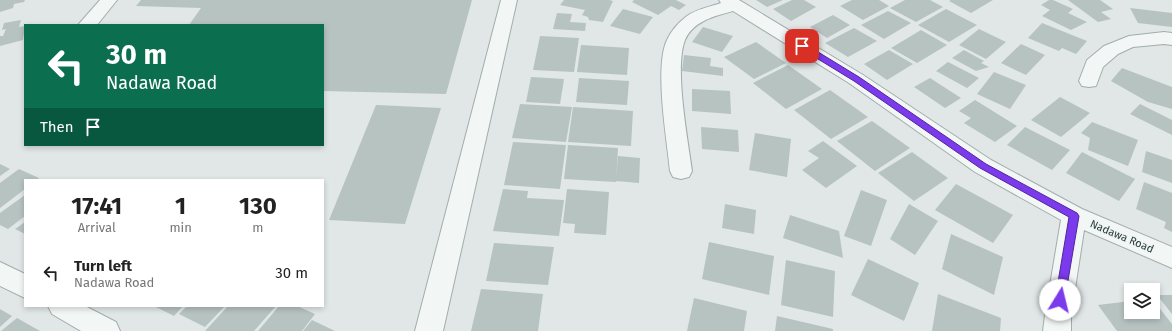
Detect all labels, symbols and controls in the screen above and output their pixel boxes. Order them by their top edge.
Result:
pin [785,29,819,63]
icon: arrive [791,35,813,57]
text: 30 m [106,38,167,71]
icon: left [40,40,92,92]
text: Nadawa Road [106,72,217,94]
icon: arrive [82,116,104,138]
text: Then [40,118,74,136]
text: 17:41 [71,192,122,220]
text: 1 [175,192,186,220]
text: 130 [239,192,277,220]
street label: Nadawa Road [1088,217,1156,256]
text: Arrival [78,220,116,235]
text: min [169,220,192,235]
text: m [252,220,263,235]
text: Turn left [74,257,132,275]
icon: left [40,262,62,284]
text: 30 m [275,264,308,282]
text: Nadawa Road [74,275,154,290]
position arrow [1039,279,1081,321]
map controls [1124,283,1160,319]
button: layers [1124,283,1160,319]

